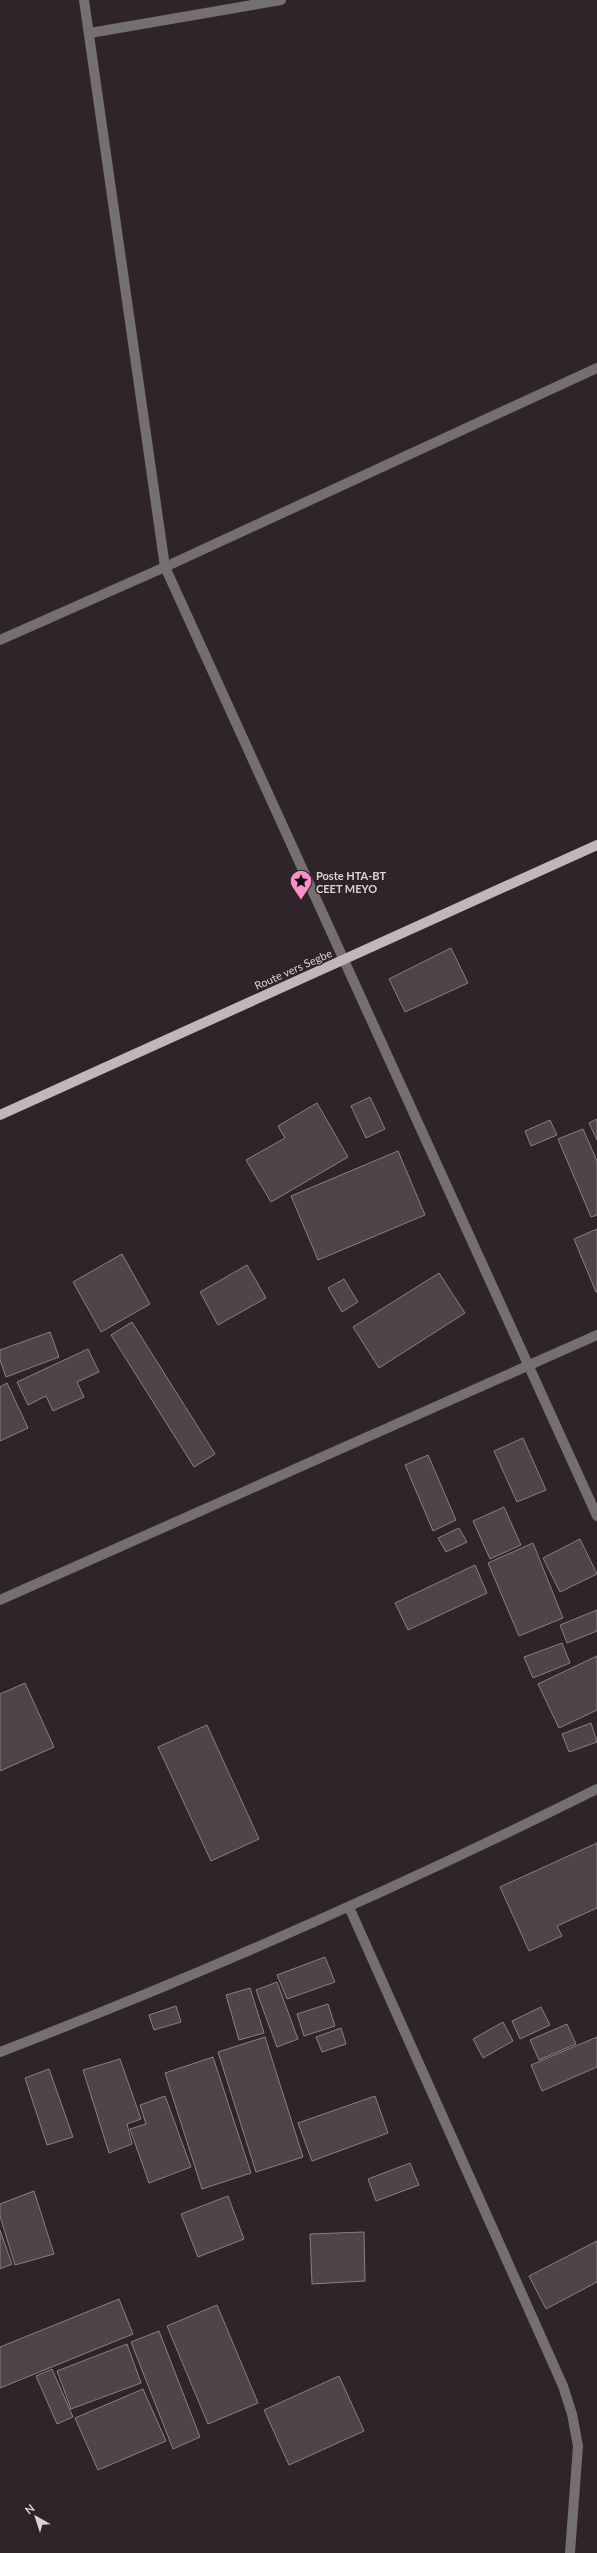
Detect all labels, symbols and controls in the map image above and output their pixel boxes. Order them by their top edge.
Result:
place icon: Poste HTA-BT CEET MEYO [288,868,314,901]
place label: Poste HTA-BT CEET MEYO [316,869,387,895]
street label: Route vers Segbe [252,946,334,992]
north arrow [16,2497,56,2537]
text: N [22,2501,37,2517]

